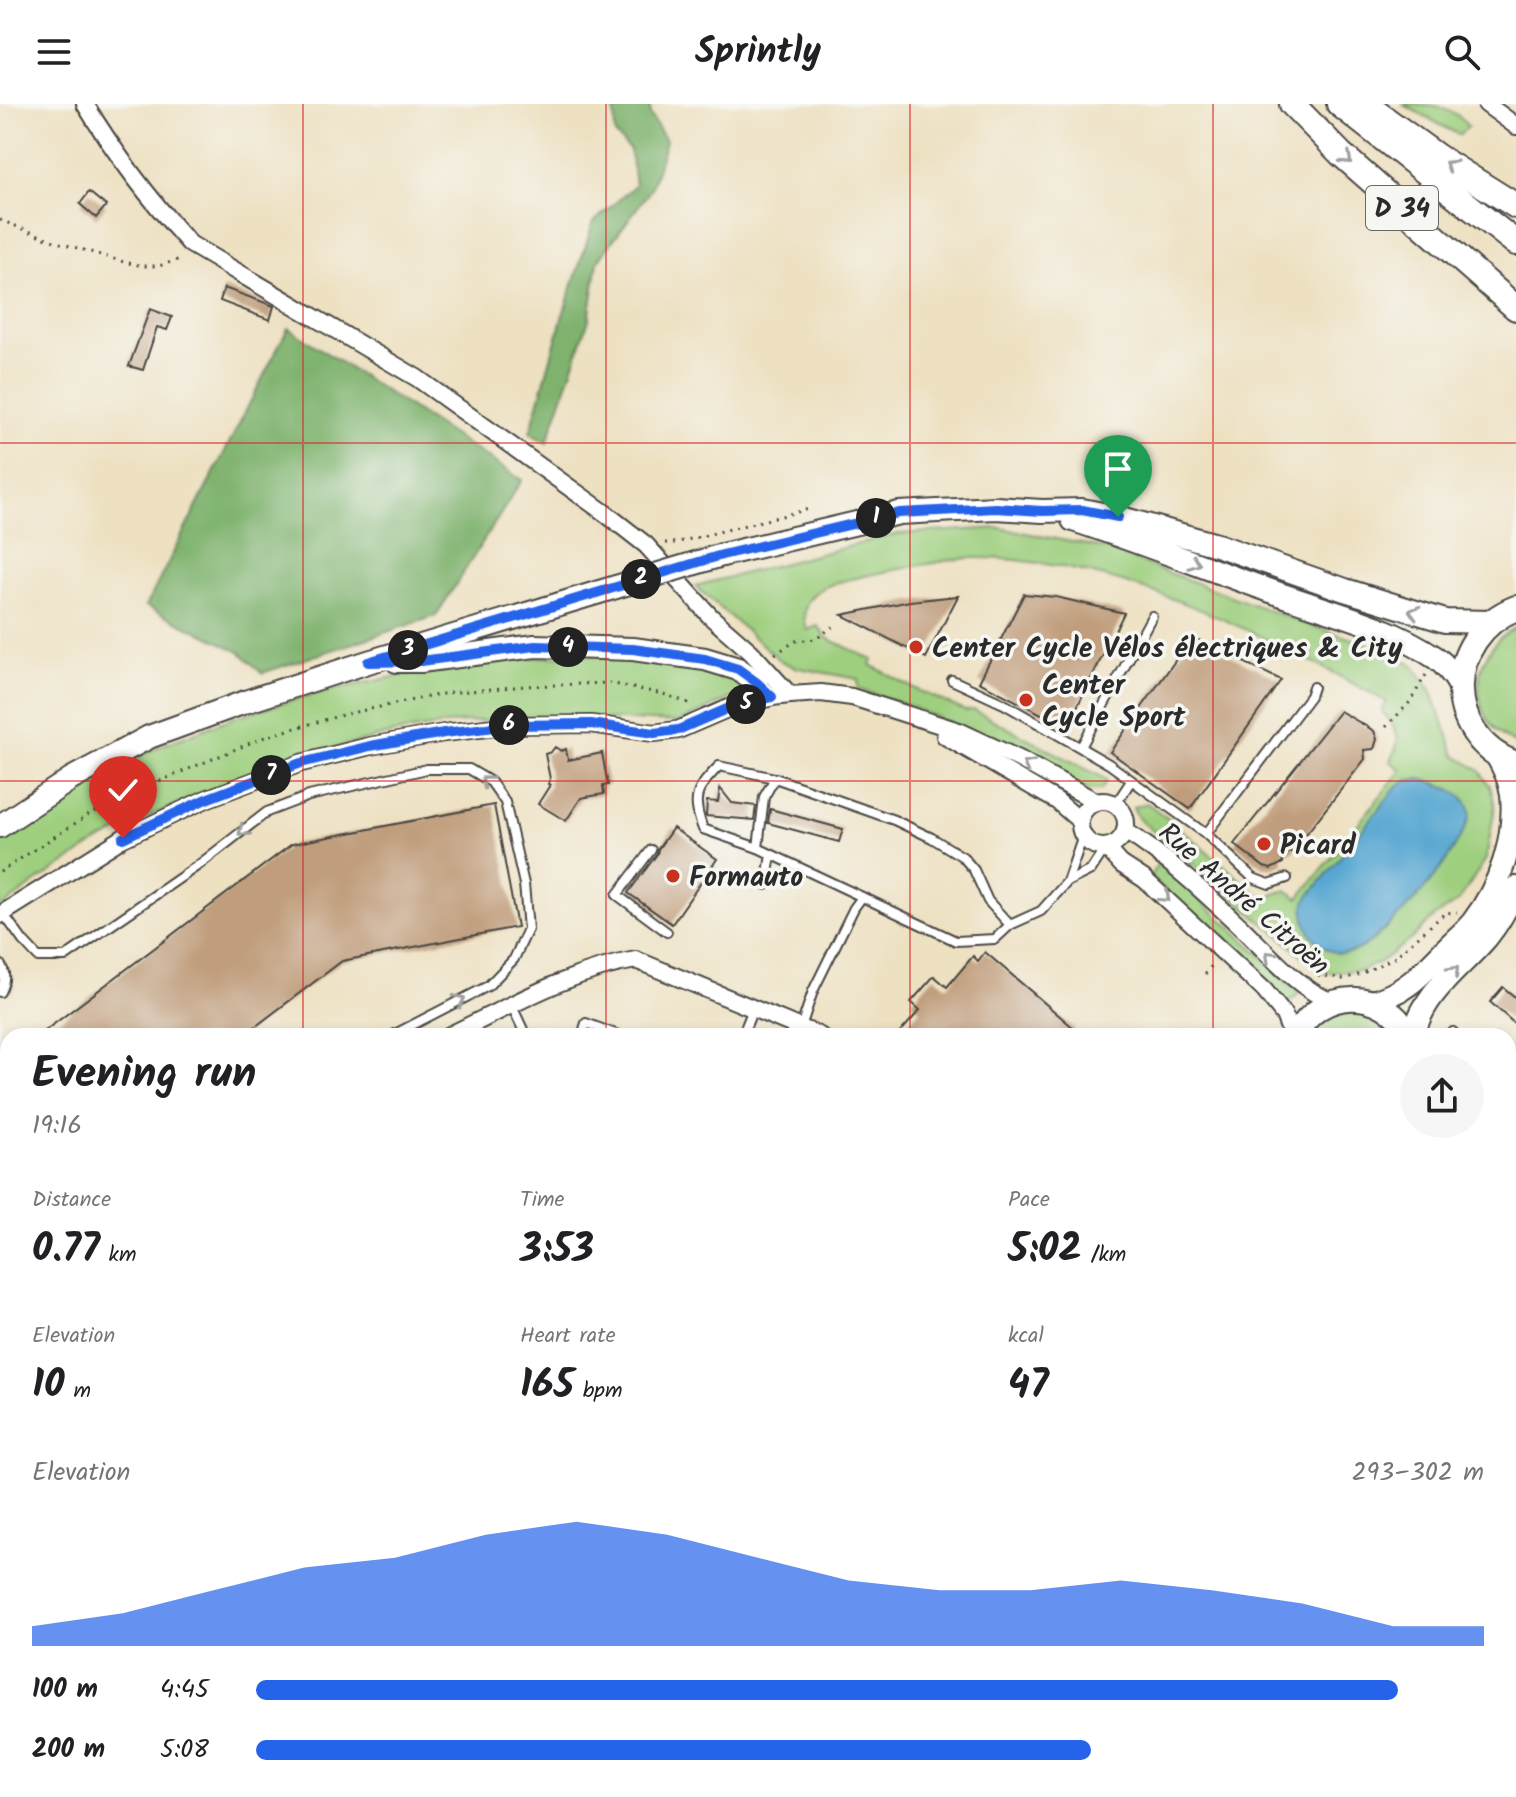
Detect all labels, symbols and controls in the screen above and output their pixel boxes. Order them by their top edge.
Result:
text: Sprintly [695,24,821,81]
icon: menu [32,30,76,74]
icon: search [1440,30,1484,74]
one-way arrow [1338,149,1352,164]
one-way arrow [1444,159,1459,174]
road number: D 34 [1366,186,1438,230]
pin [1084,435,1152,517]
icon: arrive [1096,447,1140,491]
pin: 1 [856,498,896,538]
text: 1 [873,500,879,535]
one-way arrow [1187,553,1201,570]
pin: 2 [621,559,661,599]
text: 2 [635,561,647,596]
one-way arrow [1408,605,1422,621]
pin: 4 [548,627,588,667]
place label: Center Cycle Vélos électriques & City [932,627,1403,672]
text: 4 [562,629,574,664]
pin: 3 [388,630,428,670]
text: 3 [402,632,414,667]
marker: Center Cycle Vélos électriques & City [907,638,925,656]
place label: Center Cycle Sport [1042,664,1186,741]
pin: 5 [726,684,766,724]
text: 5 [740,686,752,721]
marker: Center Cycle Sport [1017,691,1035,709]
pin: 6 [489,705,529,745]
text: 6 [503,707,515,742]
pin: 7 [251,755,291,795]
pin [89,756,157,838]
text: 7 [266,757,276,792]
one-way arrow [1022,759,1037,775]
icon: check [101,768,145,812]
one-way arrow [480,777,495,791]
street label: Rue André Citroën [1147,812,1340,988]
one-way arrow [237,821,252,835]
place label: Picard [1280,824,1357,869]
marker: Picard [1255,835,1273,853]
place label: Formauto [689,856,804,901]
marker: Formauto [664,867,682,885]
one-way arrow [1155,888,1170,902]
one-way arrow [1265,951,1279,965]
one-way arrow [1444,966,1459,980]
one-way arrow [452,995,467,1010]
text: Evening run [32,1040,256,1110]
button: share [1400,1054,1484,1138]
text: 19:16 [32,1105,82,1147]
text: Distance [32,1183,111,1218]
text: Time [520,1183,564,1218]
text: Pace [1008,1183,1050,1218]
text: 0.77 [32,1218,100,1282]
text: 3:53 [520,1218,594,1282]
text: 5:02 [1008,1218,1082,1282]
text: km [100,1238,136,1273]
text: /km [1082,1238,1126,1273]
text: Elevation [32,1319,115,1354]
text: Heart rate [520,1319,616,1354]
text: kcal [1008,1319,1044,1354]
text: 10 [32,1354,65,1418]
text: 165 [520,1354,574,1418]
text: 47 [1008,1354,1049,1418]
text: m [65,1374,91,1409]
text: bpm [574,1374,622,1409]
text: Elevation [32,1452,130,1494]
text: 293–302 m [1351,1452,1484,1494]
text: 100 m [32,1669,98,1711]
text: 4:45 [160,1669,209,1711]
text: 200 m [32,1729,105,1771]
text: 5:08 [160,1729,209,1771]

